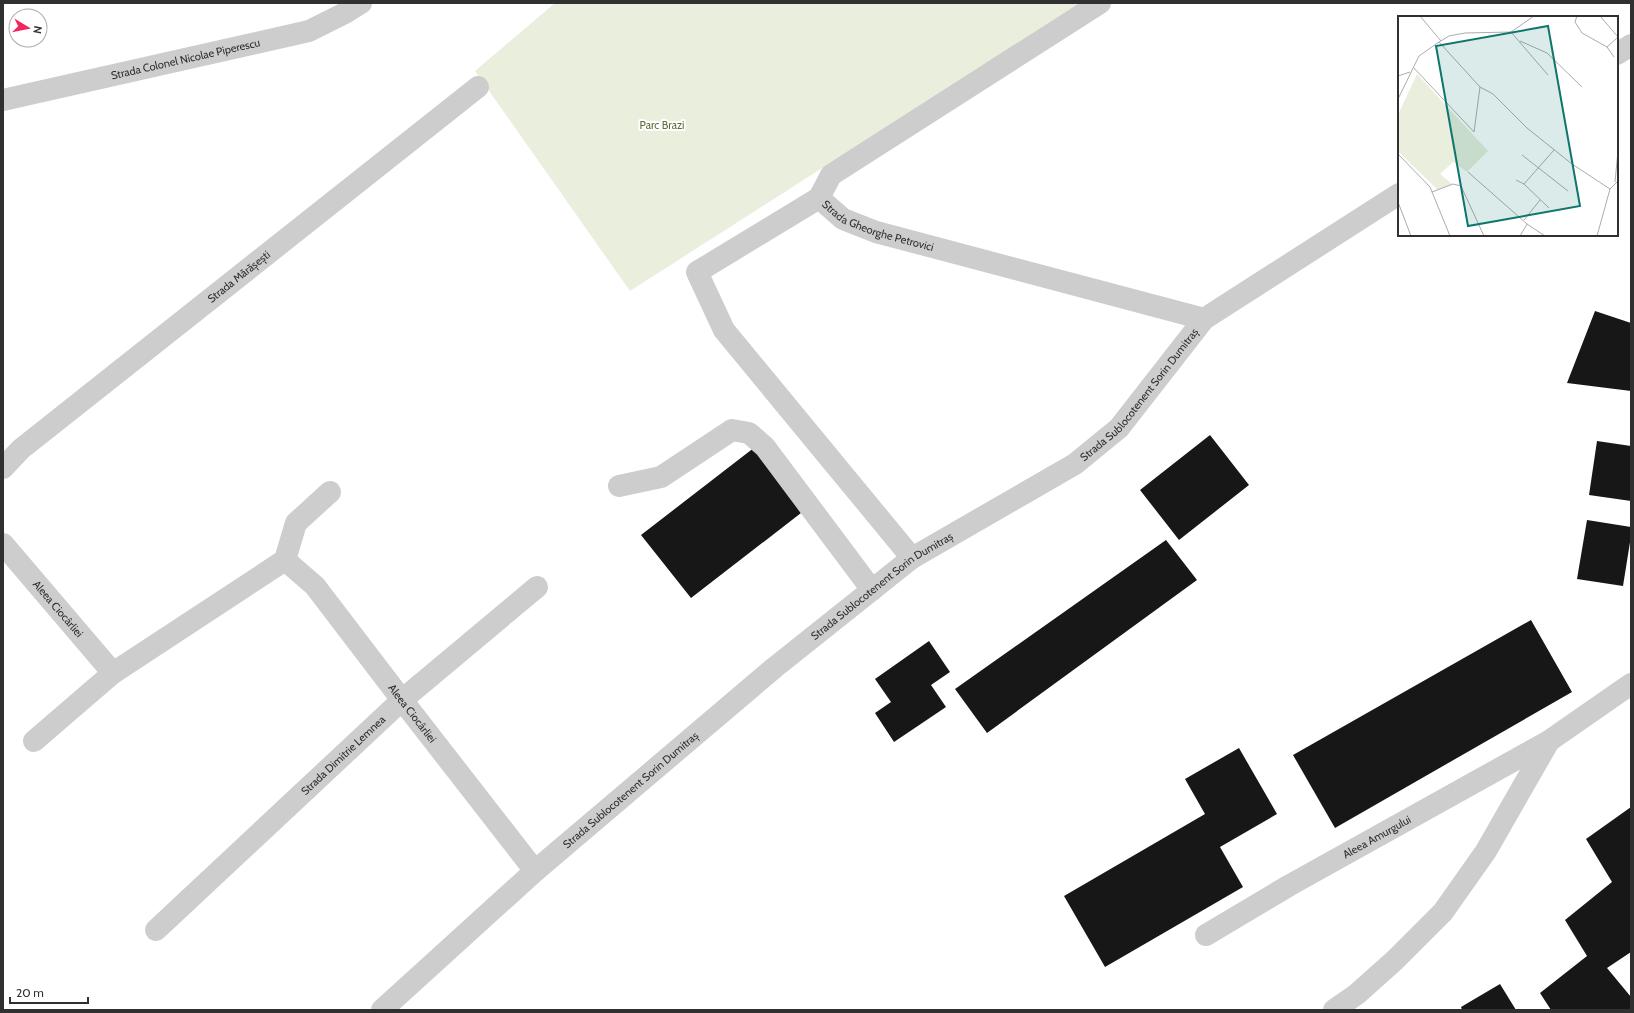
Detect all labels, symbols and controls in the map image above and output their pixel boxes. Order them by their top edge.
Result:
north arrow [8,8,48,48]
inset map [1398,16,1618,236]
text: N [30,25,45,35]
street label: Strada Colonel Nicolae Piperescu [110,35,262,82]
park label: Parc Brazi [640,118,684,132]
street label: Strada Gheorghe Petrovici [819,197,935,254]
street label: Strada Mărășești [205,247,273,306]
street label: Strada Sublocotenent Sorin Dumitraș [1077,325,1202,464]
street label: Strada Sublocotenent Sorin Dumitraș [808,529,956,643]
street label: Aleea Ciocârliei [30,577,86,640]
street label: Aleea Ciocârliei [385,681,440,745]
street label: Strada Dimitrie Lemnea [298,712,389,798]
street label: Strada Sublocotenent Sorin Dumitraș [560,728,702,851]
street label: Aleea Amurgului [1340,812,1413,861]
scale bar [10,979,88,1005]
text: 20 m [16,985,44,1000]

